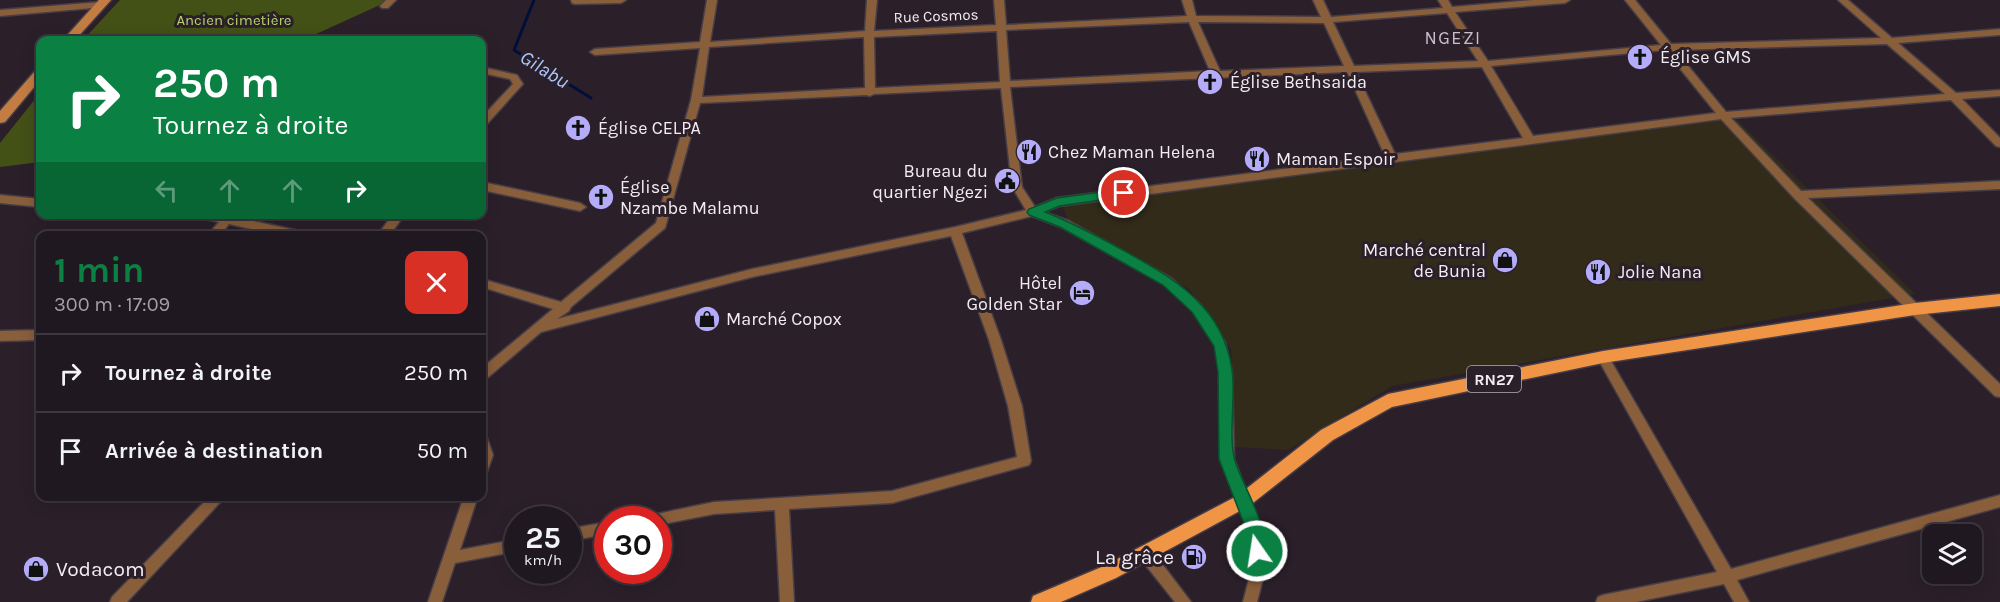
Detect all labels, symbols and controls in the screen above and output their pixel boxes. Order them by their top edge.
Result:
street label: Rue Cosmos [893,6,979,26]
park label: Ancien cimetière [176,11,292,29]
district label: NGEZI [1424,27,1482,49]
church icon: Église GMS [1625,42,1655,72]
water label: Gilabu [516,45,574,93]
place label: Église GMS [1660,45,1751,68]
text: 250 m [153,58,280,108]
icon: right [54,60,132,138]
church icon: Église Bethsaida [1195,67,1225,97]
place label: Église Bethsaida [1230,70,1367,93]
text: Tournez à droite [153,109,348,141]
church icon: Église CELPA [563,113,593,143]
place label: Église CELPA [598,116,701,139]
restaurant icon: Chez Maman Helena [1014,137,1044,167]
place label: Chez Maman Helena [1048,141,1215,163]
restaurant icon: Maman Espoir [1242,144,1272,174]
place label: Maman Espoir [1276,148,1395,170]
place label: Bureau du quartier Ngezi [872,160,988,203]
public building icon: Bureau du quartier Ngezi [992,166,1022,196]
pin [1098,167,1149,218]
icon: left [150,174,183,207]
icon: ahead [213,174,246,207]
icon: ahead [276,174,309,207]
icon: right [339,174,372,207]
place label: Église Nzambe Malamu [620,175,760,219]
icon: arrive [1107,176,1140,209]
church icon: Église Nzambe Malamu [586,182,616,212]
place label: Marché central de Bunia [1363,239,1486,282]
shop icon: Marché central de Bunia [1490,245,1520,275]
text: 1 min [54,249,144,291]
button: close [405,251,468,314]
restaurant icon: Jolie Nana [1583,257,1613,287]
place label: Jolie Nana [1618,261,1702,283]
place label: Hôtel Golden Star [966,272,1062,315]
hotel icon: Hôtel Golden Star [1067,278,1097,308]
text: 300 m · 17:09 [54,293,170,316]
shop icon: Marché Copox [692,304,722,334]
place label: Marché Copox [726,308,842,330]
icon: right [54,357,87,390]
text: Tournez à droite [105,360,272,386]
text: 250 m [404,360,468,386]
road number: RN27 [1467,366,1521,392]
icon: arrive [54,435,87,468]
text: Arrivée à destination [105,438,323,464]
text: 50 m [417,438,468,464]
speed limit sign: 30 [594,506,672,584]
position arrow [1225,519,1289,583]
text: 25 [525,520,561,556]
map controls [1922,524,1982,584]
button: layers [1922,524,1982,584]
fuel station icon: La grâce [1179,542,1209,572]
place label: La grâce [1095,545,1174,569]
text: km/h [524,551,562,569]
shop icon: Vodacom [21,554,51,584]
place label: Vodacom [56,557,145,581]

